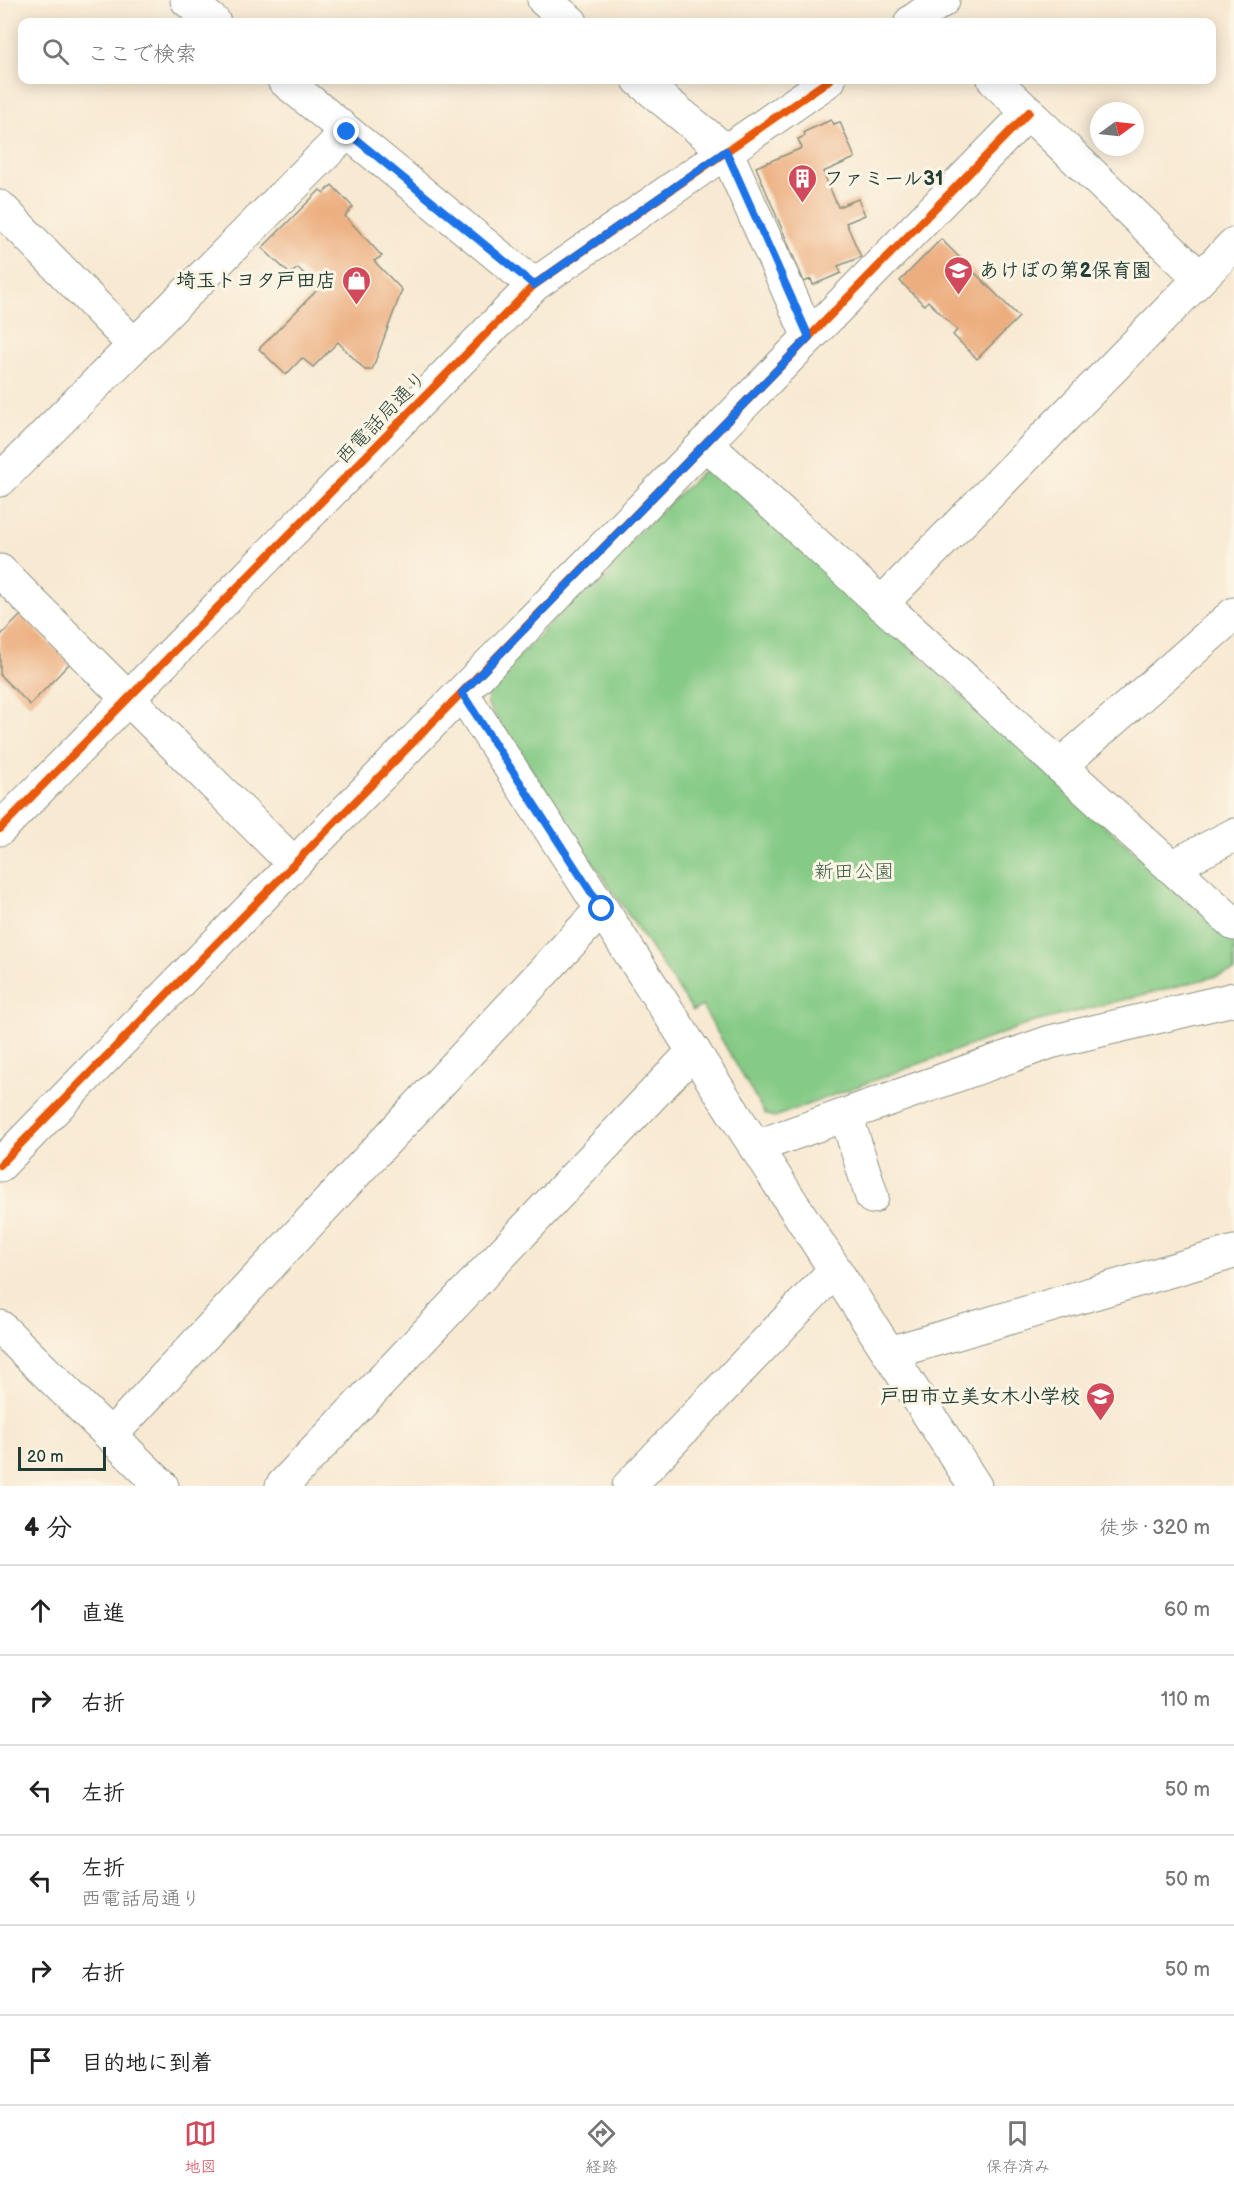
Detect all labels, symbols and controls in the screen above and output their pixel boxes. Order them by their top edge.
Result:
search box [18,18,1216,84]
icon: search [39,35,72,68]
text: ここで検索 [87,41,197,68]
north arrow [1090,102,1144,156]
route end [333,118,359,144]
building icon: ファミール31 [787,162,819,204]
place label: ファミール31 [824,167,943,191]
school or university icon: あけぼの第2保育園 [942,254,974,296]
place label: あけぼの第2保育園 [979,259,1152,283]
shop icon: 埼玉トヨタ戸田店 [341,264,373,306]
place label: 埼玉トヨタ戸田店 [176,269,336,293]
street label: 西電話局通り [331,366,432,469]
park label: 新田公園 [814,860,894,884]
route start [588,895,614,921]
school or university icon: 戸田市立美女木小学校 [1085,1380,1117,1422]
place label: 戸田市立美女木小学校 [880,1385,1080,1409]
scale bar [18,1444,106,1472]
text: 20 m [27,1448,63,1467]
text: 4 分 [24,1513,72,1544]
text: 徒歩 · 320 m [1099,1516,1210,1540]
icon: ahead [24,1594,57,1627]
text: 60 m [1164,1598,1210,1622]
text: 直進 [81,1600,125,1627]
icon: right [24,1684,57,1717]
text: 110 m [1161,1688,1210,1712]
text: 右折 [81,1690,125,1717]
icon: left [24,1774,57,1807]
text: 50 m [1165,1778,1210,1802]
text: 左折 [81,1780,125,1807]
text: 左折 [81,1855,125,1882]
icon: left [24,1864,57,1897]
text: 50 m [1165,1868,1210,1892]
text: 西電話局通り [81,1887,201,1911]
icon: right [24,1954,57,1987]
text: 50 m [1165,1958,1210,1982]
text: 右折 [81,1960,125,1987]
icon: arrive [24,2044,57,2077]
text: 目的地に到着 [81,2050,213,2077]
tab: 地図 [184,2117,217,2177]
tab: 経路 [585,2117,618,2177]
tab: 保存済み [986,2117,1050,2177]

